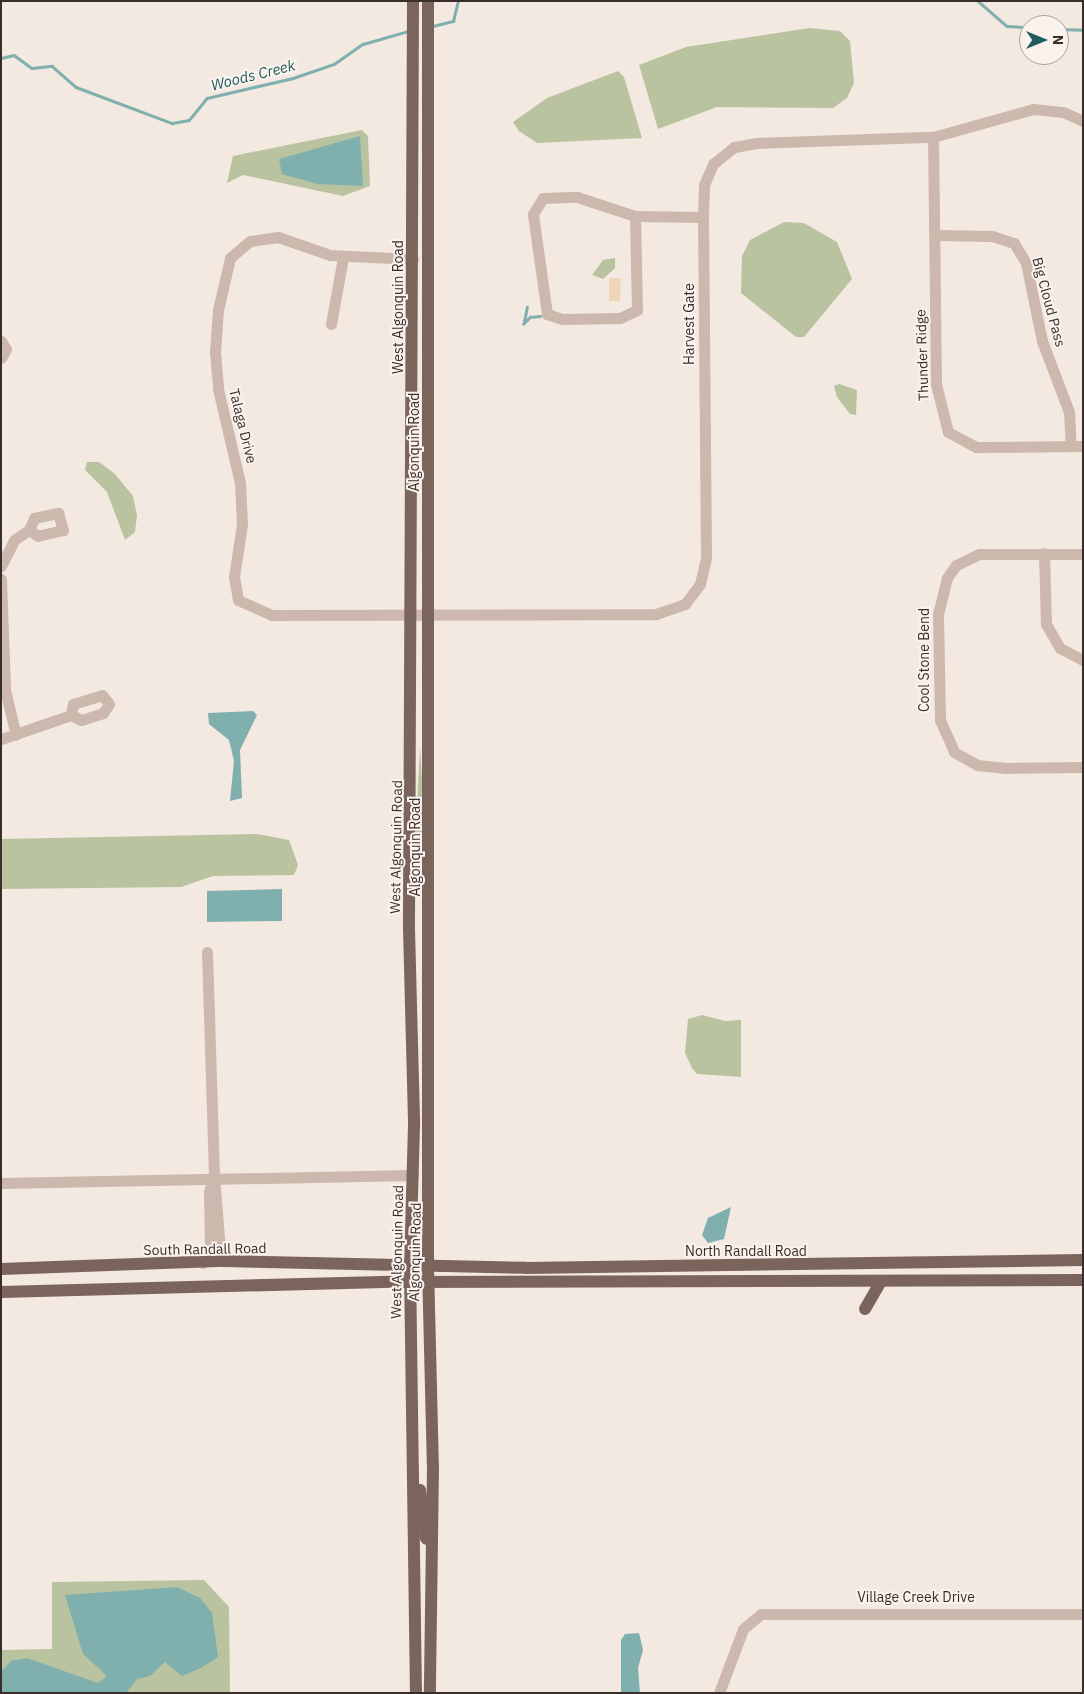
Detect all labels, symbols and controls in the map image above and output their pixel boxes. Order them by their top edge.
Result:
north arrow [1019,15,1069,65]
text: N [1049,35,1067,45]
water label: Woods Creek [209,56,297,94]
street label: West Algonquin Road [390,240,406,374]
street label: Big Cloud Pass [1029,255,1069,349]
street label: Harvest Gate [681,283,697,365]
street label: Thunder Ridge [912,309,932,401]
street label: Talaga Drive [226,387,260,465]
street label: Algonquin Road [406,393,422,491]
street label: Cool Stone Bend [916,608,932,712]
street label: West Algonquin Road [386,780,406,914]
street label: Algonquin Road [407,798,423,896]
street label: West Algonquin Road [387,1185,407,1319]
street label: Algonquin Road [406,1202,424,1302]
street label: South Randall Road [143,1240,267,1258]
street label: North Randall Road [685,1243,807,1259]
street label: Village Creek Drive [857,1589,975,1605]

